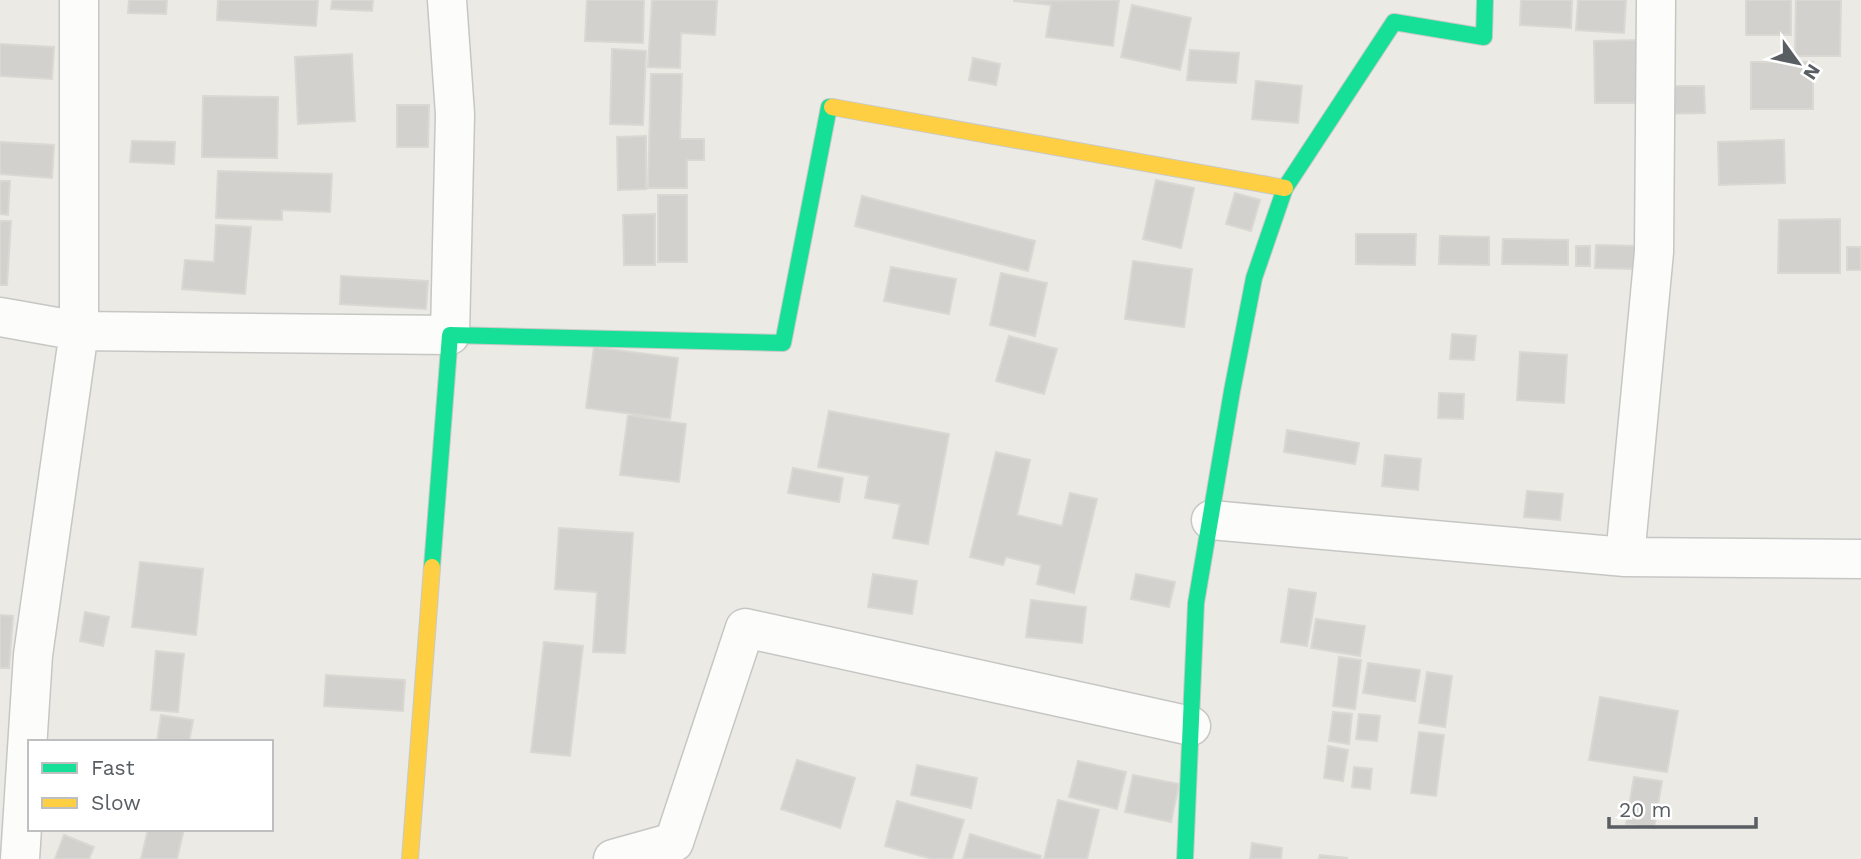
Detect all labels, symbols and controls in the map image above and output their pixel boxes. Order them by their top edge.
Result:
north arrow [1763,28,1833,98]
text: N [1798,60,1825,84]
legend [28,740,273,831]
text: Fast [91,755,135,780]
scale bar [1609,786,1756,830]
text: Slow [91,790,141,815]
text: 20 m [1619,797,1671,822]

